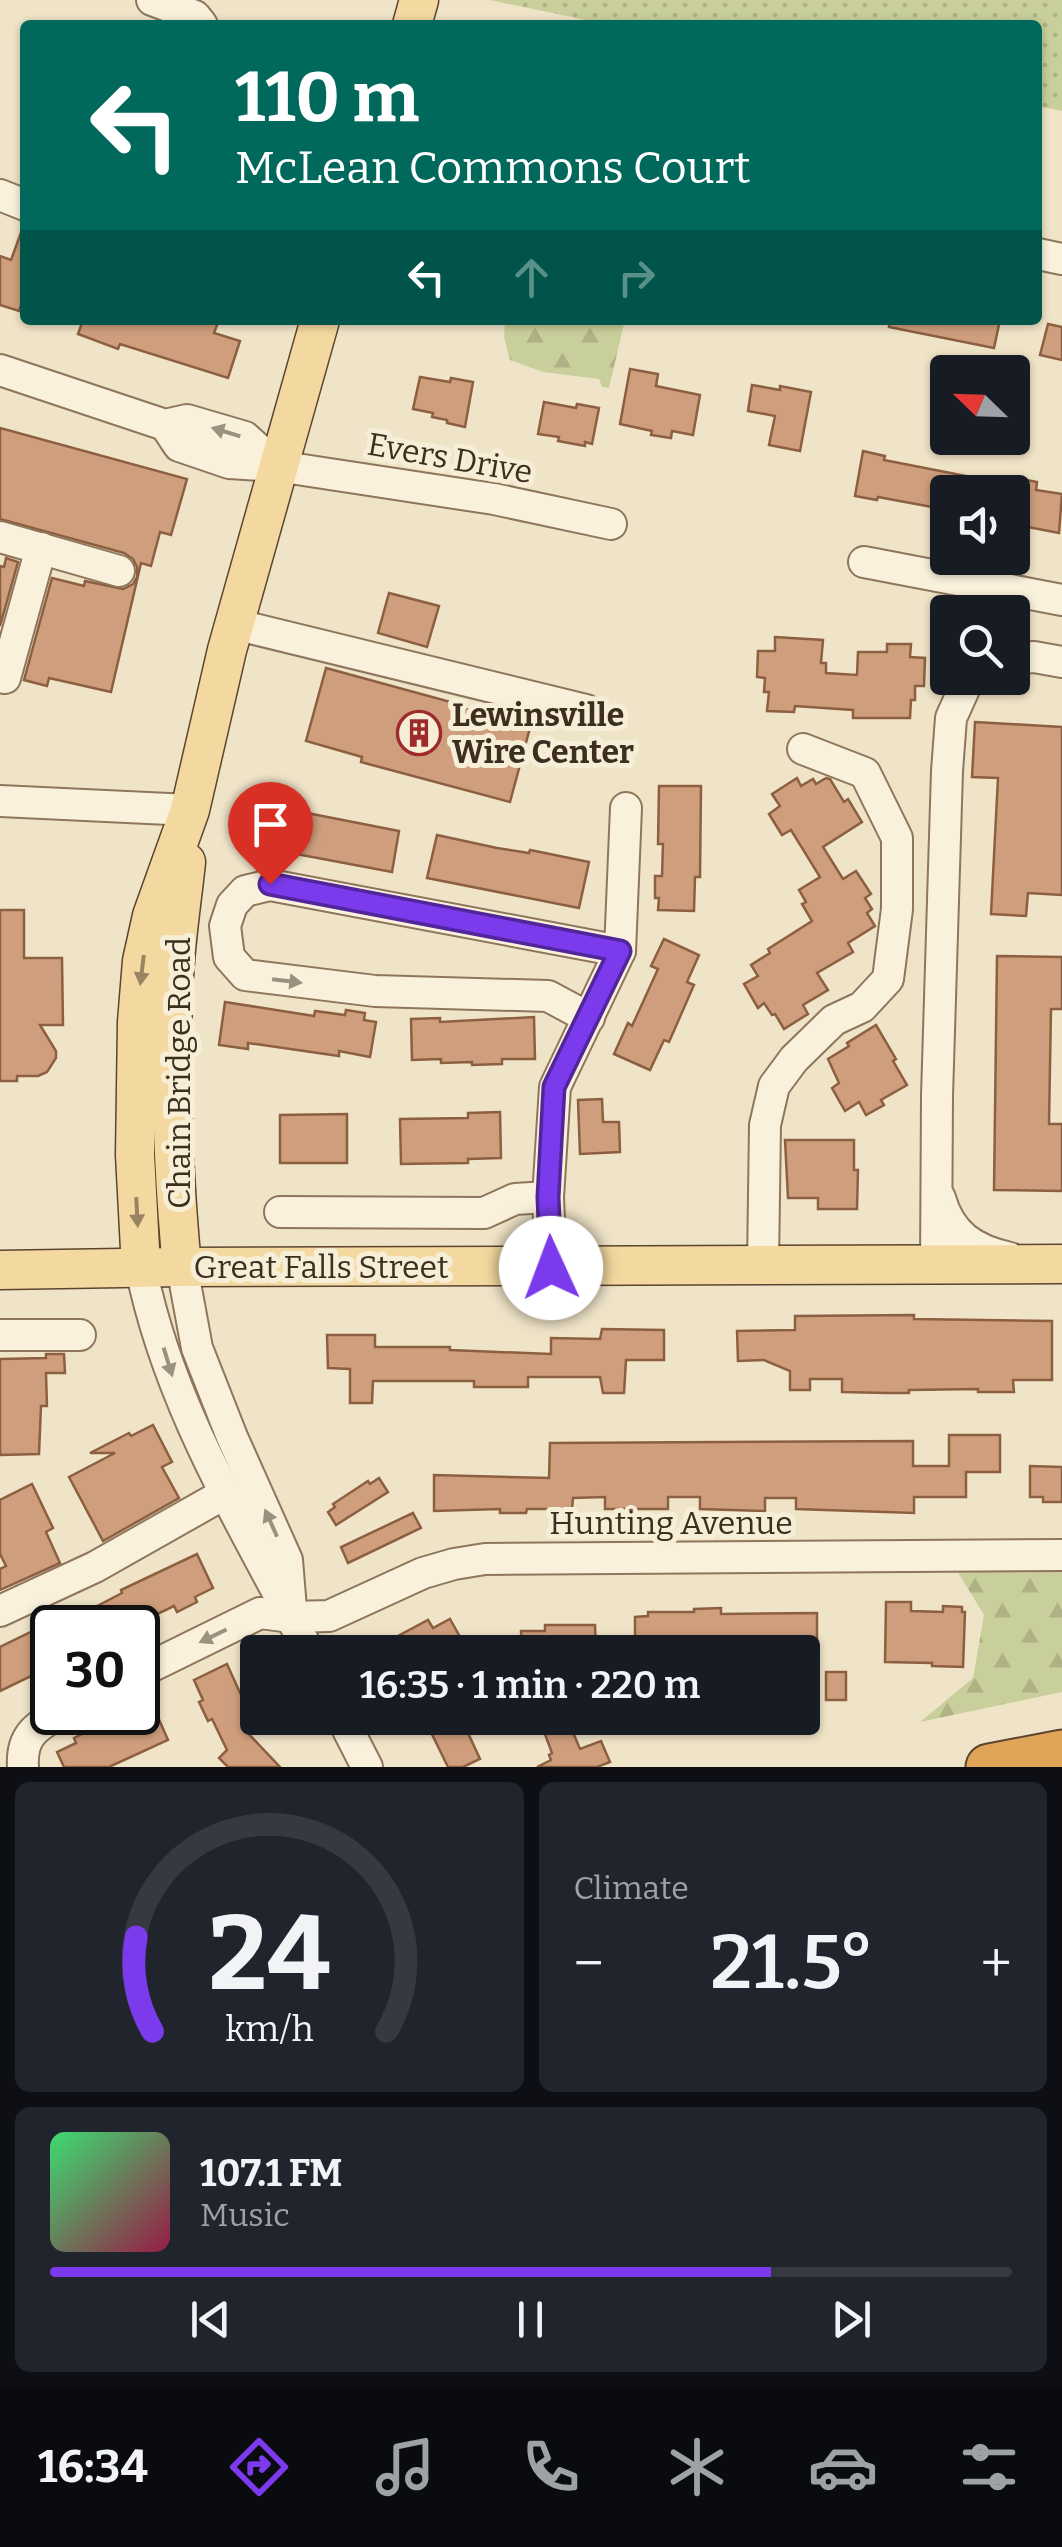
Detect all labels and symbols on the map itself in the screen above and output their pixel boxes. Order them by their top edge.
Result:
north arrow [930,355,1030,455]
one-way arrow [210,424,241,439]
street label: Evers Drive [365,425,535,491]
place label: Lewinsville Wire Center [452,696,634,771]
building icon: Lewinsville Wire Center [396,710,442,756]
pin [228,782,313,885]
street label: Chain Bridge Road [160,937,198,1209]
one-way arrow [134,954,150,986]
one-way arrow [271,973,303,989]
one-way arrow [129,1196,145,1228]
position arrow [499,1216,603,1320]
street label: Great Falls Street [193,1248,449,1286]
one-way arrow [161,1347,176,1377]
street label: Hunting Avenue [549,1504,793,1542]
one-way arrow [262,1508,279,1537]
speed limit sign: 30 [30,1605,160,1735]
one-way arrow [198,1628,227,1645]

